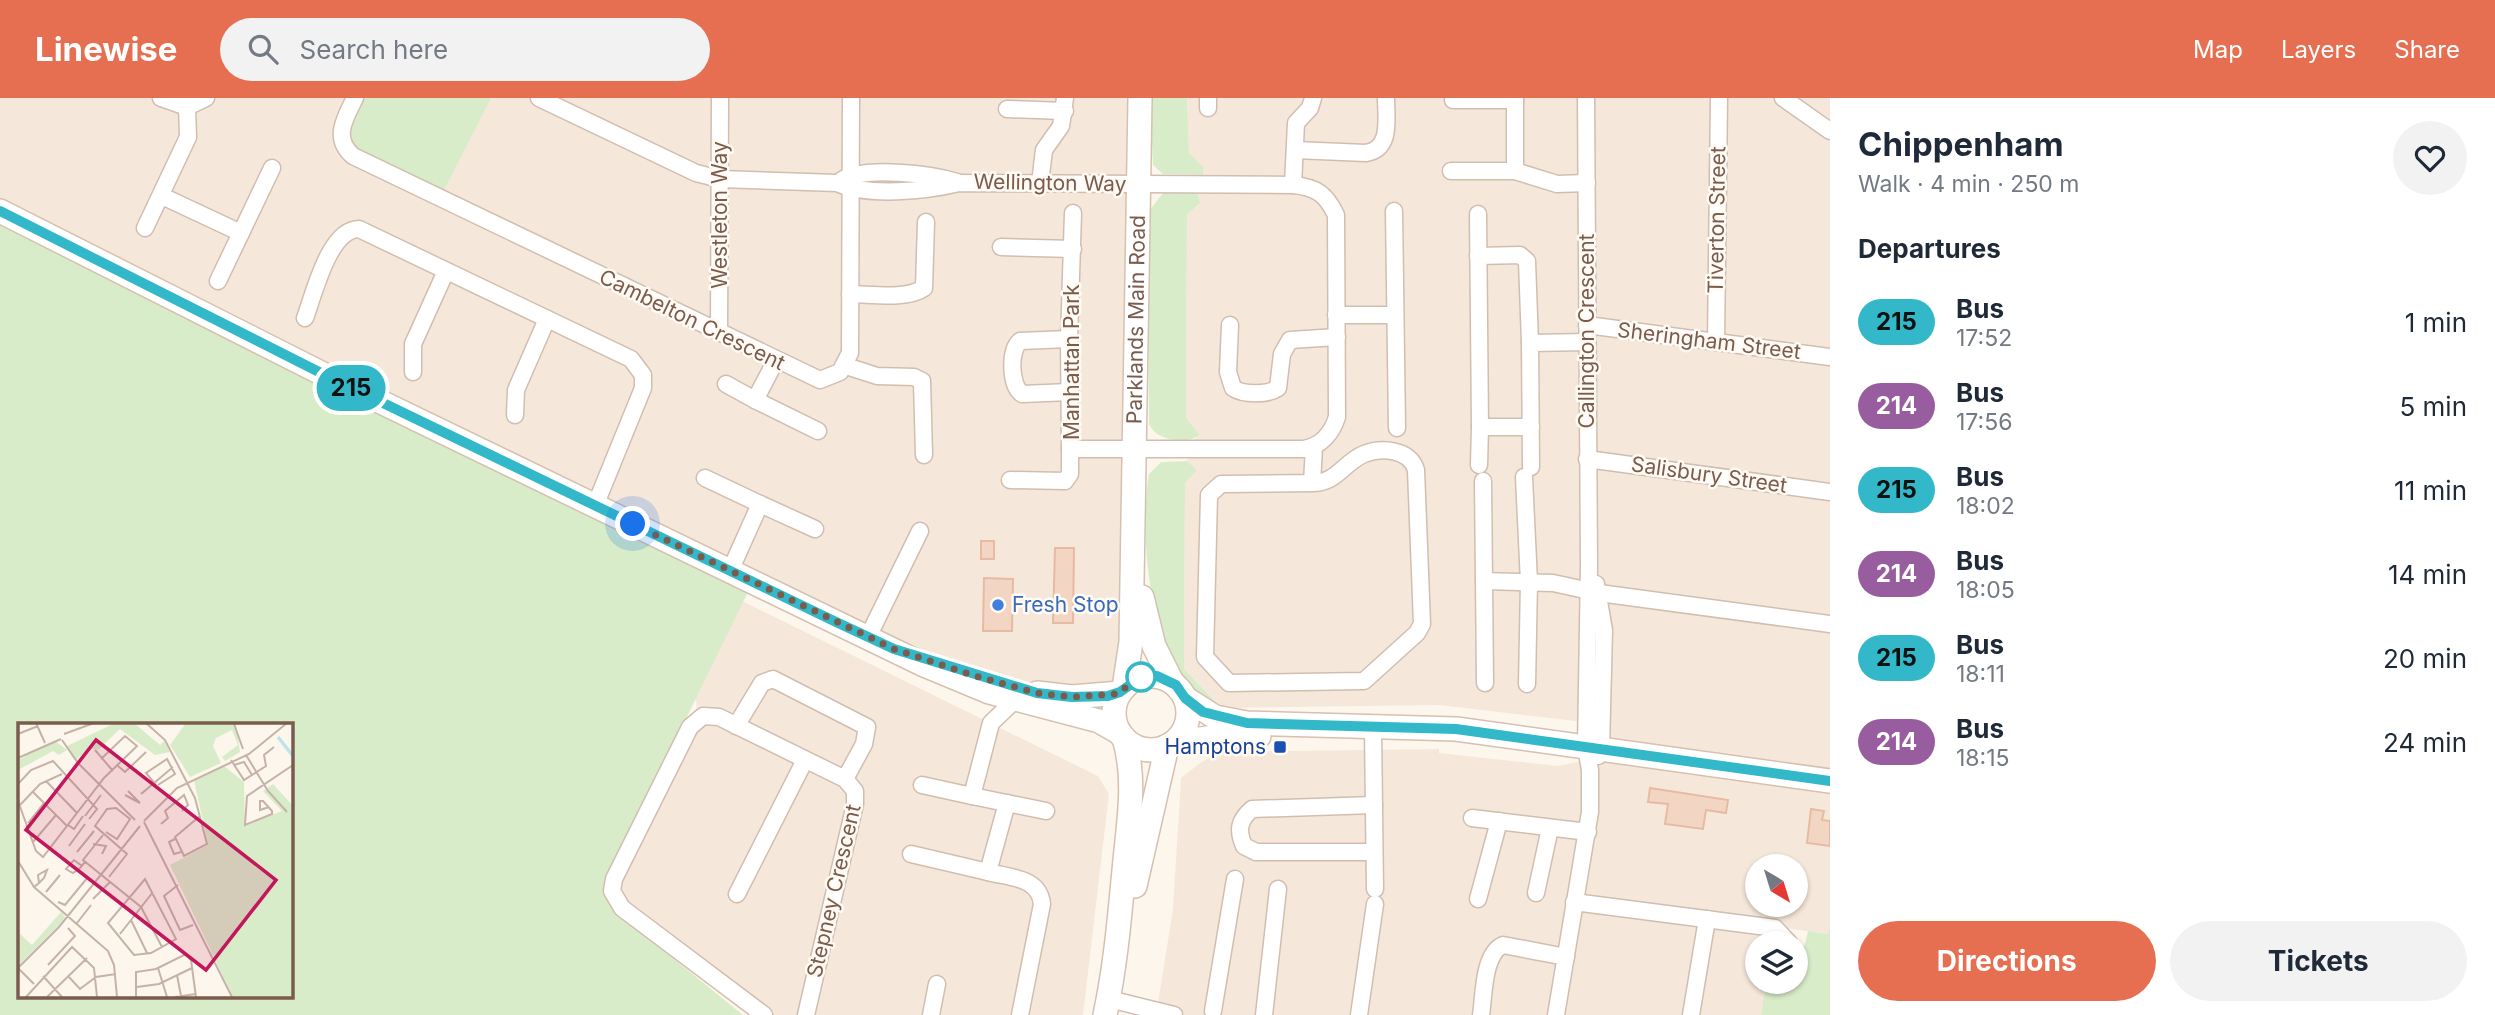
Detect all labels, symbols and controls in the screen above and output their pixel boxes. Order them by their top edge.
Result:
search box [220,18,710,81]
text: Linewise [35,29,178,69]
icon: search [244,30,282,68]
text: Search here [300,34,448,65]
text: Map [2193,35,2243,64]
text: Layers [2281,35,2356,64]
text: Share [2394,35,2460,64]
button: heart [2393,121,2467,195]
text: Chippenham [1858,124,2064,164]
street label: Westleton Way [707,141,732,289]
street label: Tiverton Street [1703,146,1730,294]
street label: Wellington Way [973,169,1127,196]
text: Walk · 4 min · 250 m [1858,170,2080,198]
street label: Parklands Main Road [1122,215,1150,424]
street label: Callington Crescent [1574,233,1599,429]
text: Departures [1858,233,2001,264]
street label: Cambelton Crescent [595,264,789,375]
street label: Manhattan Park [1059,284,1084,440]
text: Bus [1956,293,2004,324]
text: 215 [1876,307,1917,336]
text: 1 min [2405,307,2467,338]
street label: Sheringham Street [1616,317,1802,364]
text: 17:52 [1956,324,2012,352]
line badge: 215 [311,365,391,411]
text: 215 [331,373,371,402]
text: Bus [1956,377,2004,408]
text: 214 [1876,391,1917,420]
text: 5 min [2399,391,2467,422]
text: 17:56 [1956,408,2012,436]
street label: Salisbury Street [1630,451,1789,498]
text: Bus [1956,461,2004,492]
text: 215 [1876,475,1917,504]
text: 11 min [2394,475,2467,506]
text: 18:02 [1956,492,2015,520]
your location [615,506,650,541]
text: Bus [1956,545,2004,576]
text: 214 [1876,559,1917,588]
text: 14 min [2388,559,2467,590]
text: 18:05 [1956,576,2015,604]
place label: Fresh Stop [1012,592,1119,617]
marker: Fresh Stop [990,597,1006,613]
text: Bus [1956,629,2004,660]
text: 215 [1876,643,1917,672]
text: 20 min [2383,643,2467,674]
text: 18:11 [1956,660,2005,688]
unlabelled marker [1126,662,1156,692]
text: Bus [1956,713,2004,744]
inset map [18,723,292,998]
text: 214 [1876,727,1917,756]
text: 24 min [2383,727,2467,758]
place label: Hamptons [1165,734,1266,759]
marker: Hamptons [1272,739,1288,755]
text: 18:15 [1956,744,2010,772]
street label: Stepney Crescent [801,802,866,980]
north arrow [1745,854,1808,917]
map controls [1745,854,1808,994]
button: Directions [1858,921,2156,1001]
button: Tickets [2170,921,2467,1001]
button: layers [1745,931,1808,994]

